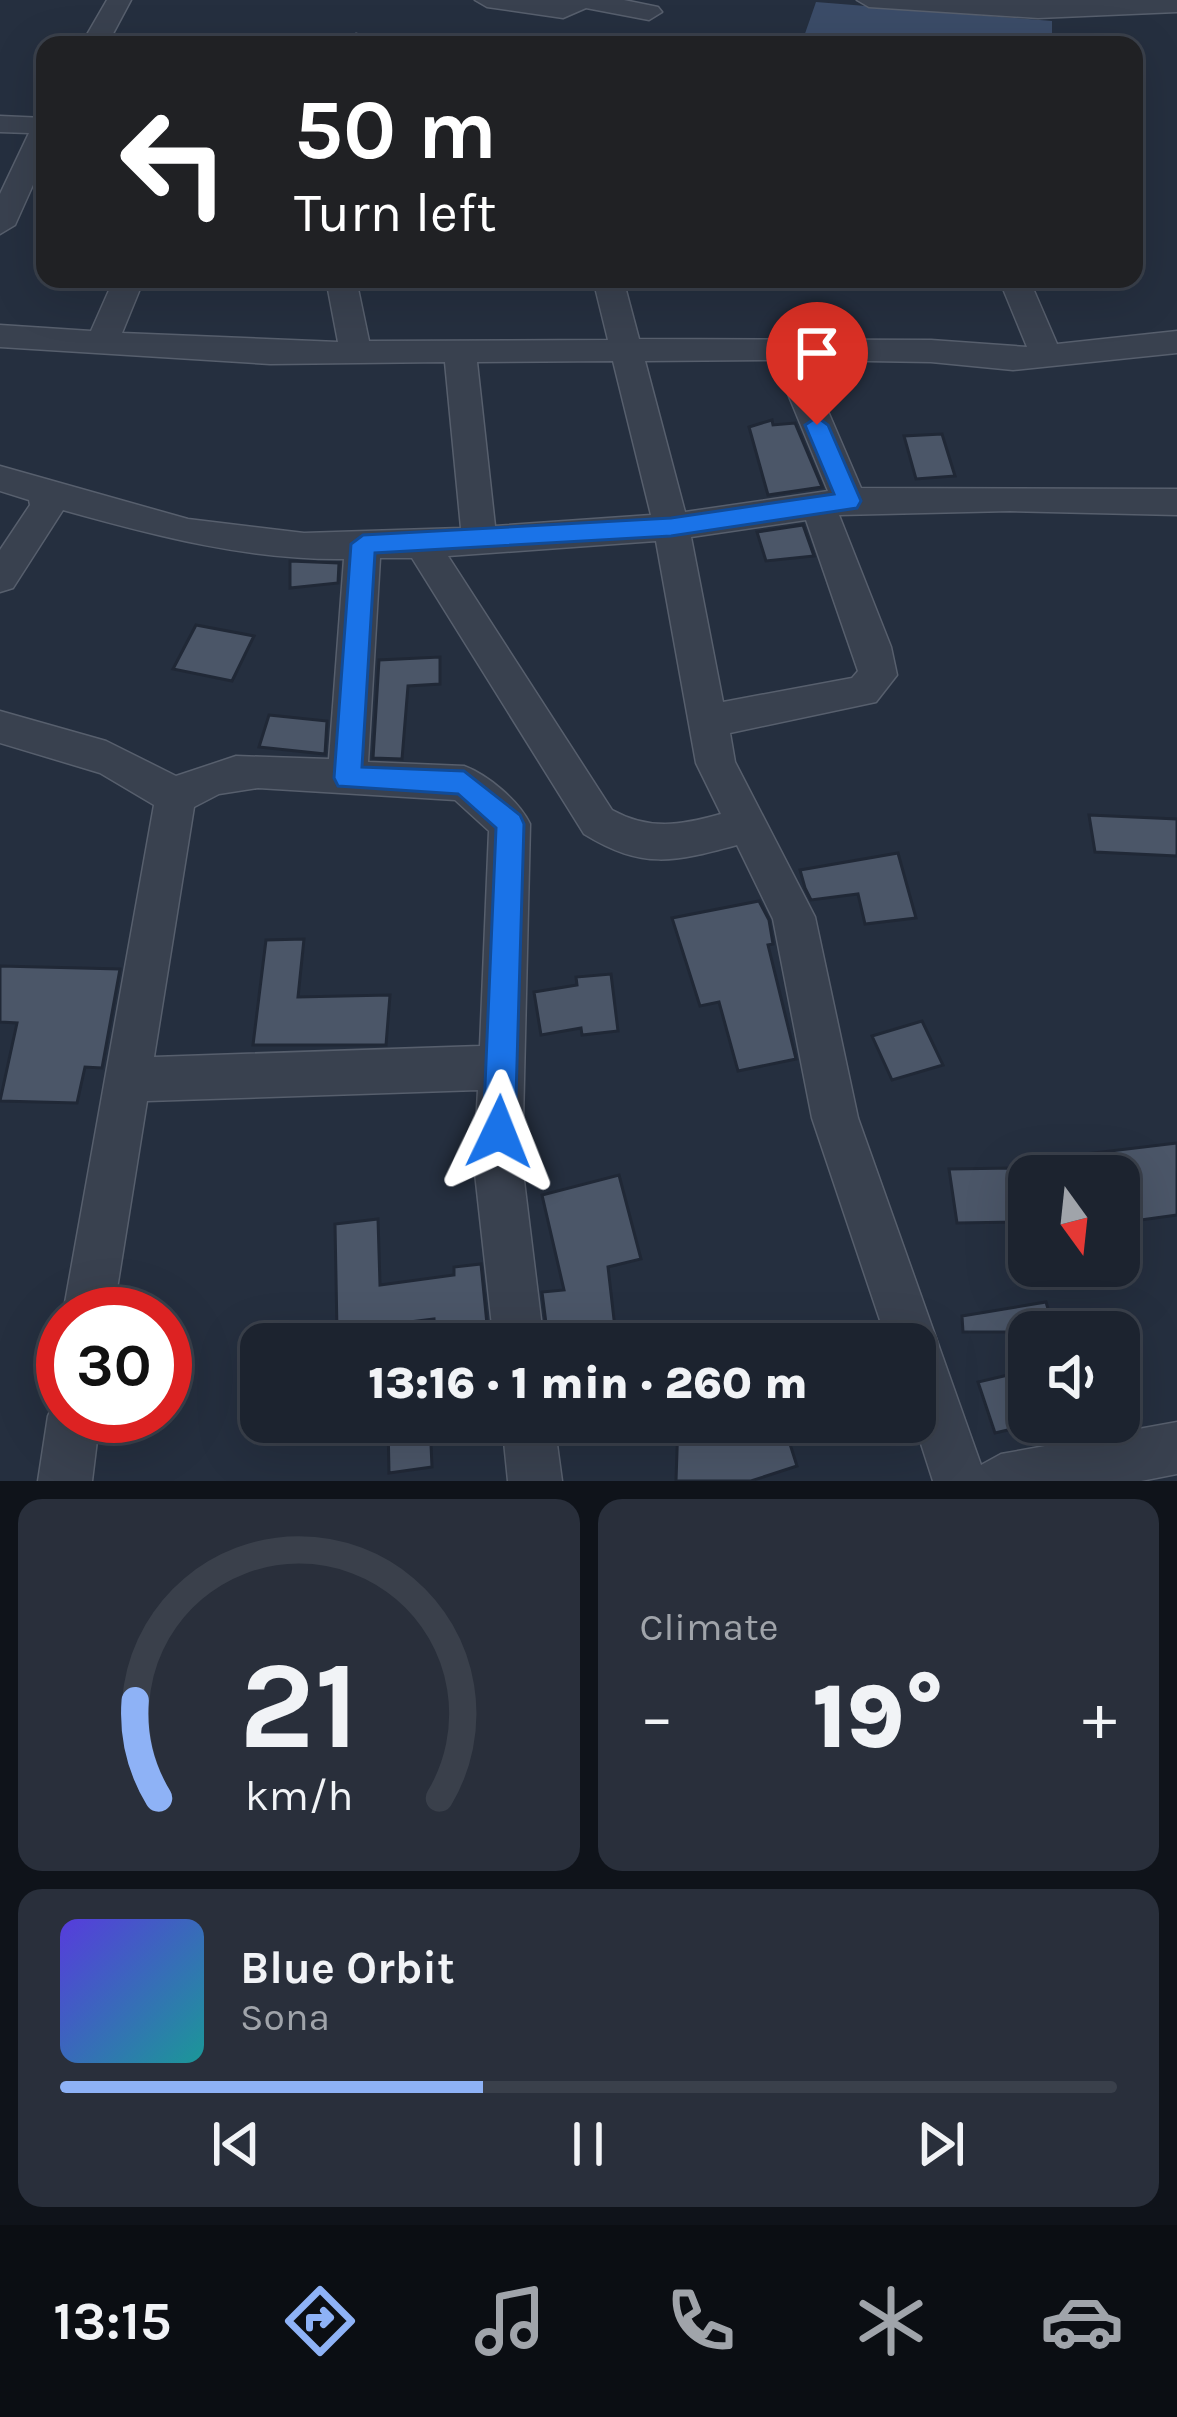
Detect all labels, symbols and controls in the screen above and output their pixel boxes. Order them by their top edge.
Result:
text: 50 m [294,81,497,179]
icon: left [96,84,252,240]
text: Turn left [294,181,497,245]
pin [766,302,868,425]
icon: arrive [784,320,850,386]
position arrow [436,1069,562,1195]
north arrow [1008,1155,1140,1287]
map controls [1008,1155,1140,1443]
speed limit sign: 30 [36,1287,192,1443]
button: sound [1008,1311,1140,1443]
text: 13:16 · 1 min · 260 m [368,1357,808,1409]
text: Climate [640,1604,779,1650]
text: 21 [239,1633,359,1778]
text: 19° [812,1664,944,1770]
text: − [640,1678,674,1756]
text: + [1082,1678,1117,1756]
text: km/h [244,1771,353,1821]
text: Blue Orbit [240,1942,455,1994]
text: Sona [240,1994,330,2040]
icon: previous [203,2111,269,2177]
icon: pause [555,2111,621,2177]
icon: next [908,2111,974,2177]
icon: directions [278,2279,362,2363]
icon: music [468,2279,552,2363]
icon: phone [659,2279,743,2363]
icon: climate [849,2279,933,2363]
icon: car [1040,2279,1124,2363]
text: 13:15 [53,2289,171,2353]

